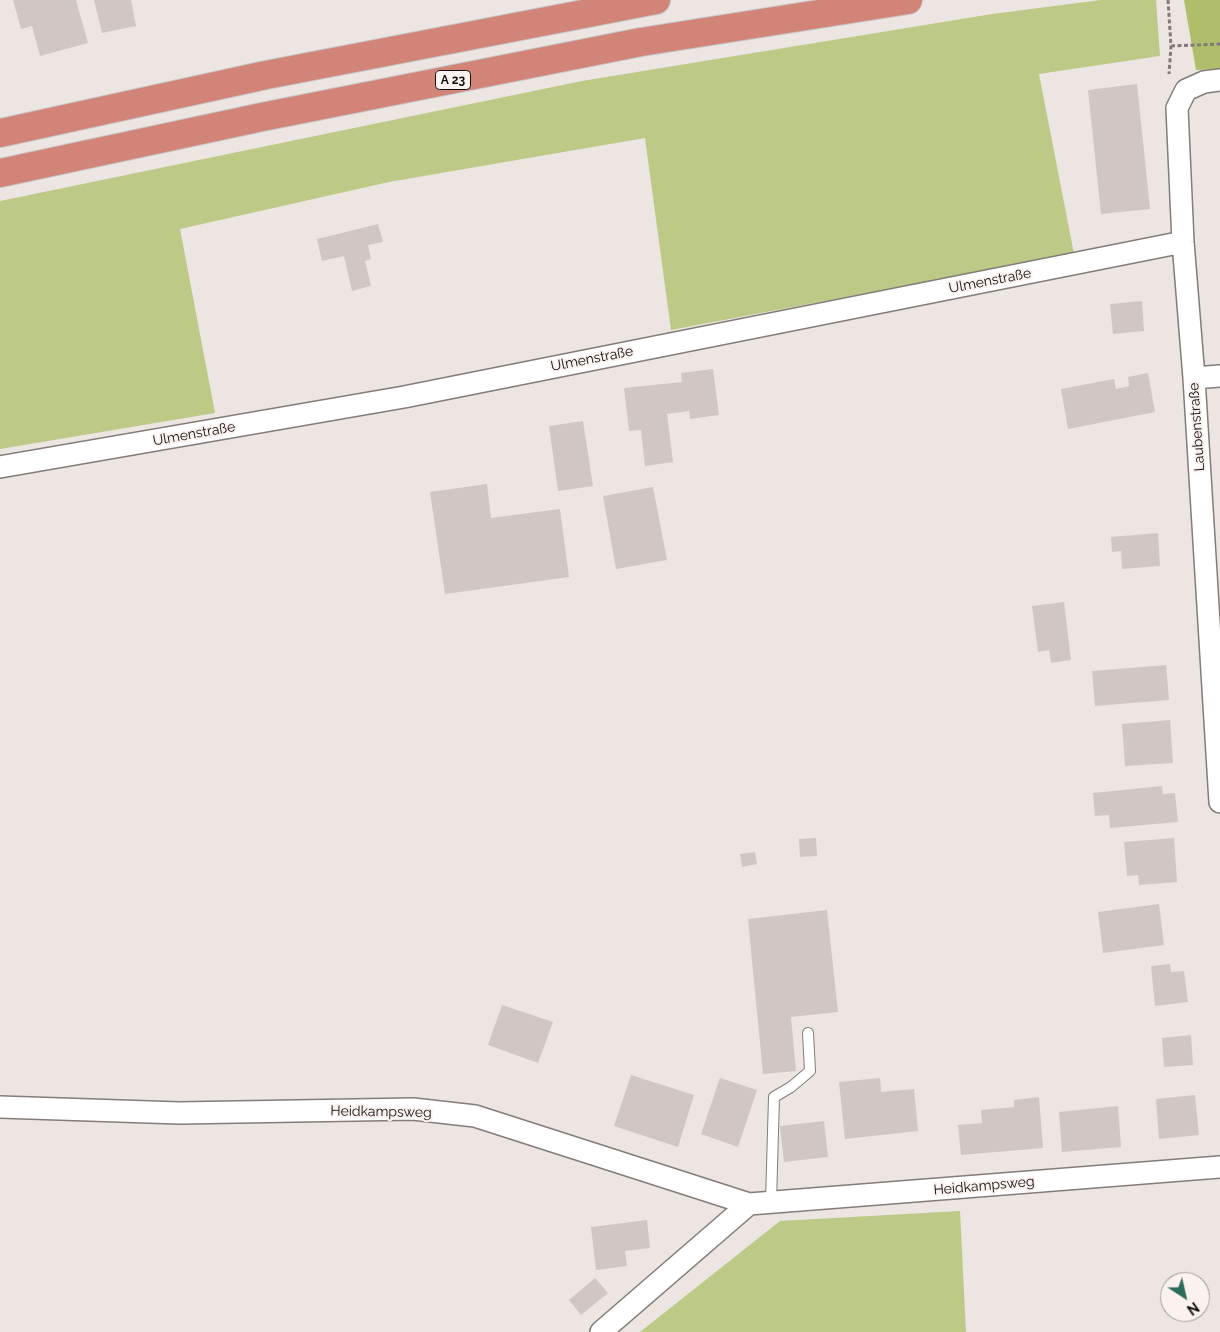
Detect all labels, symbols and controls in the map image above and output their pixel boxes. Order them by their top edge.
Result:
road number: A 23 [436,70,470,90]
street label: Ulmenstraße [947,265,1033,297]
street label: Ulmenstraße [549,343,635,375]
street label: Laubenstraße [1186,382,1208,472]
street label: Ulmenstraße [151,418,237,450]
street label: Heidkampsweg [330,1103,432,1121]
street label: Heidkampsweg [933,1173,1035,1199]
north arrow [1160,1272,1210,1322]
text: N [1184,1299,1202,1318]

